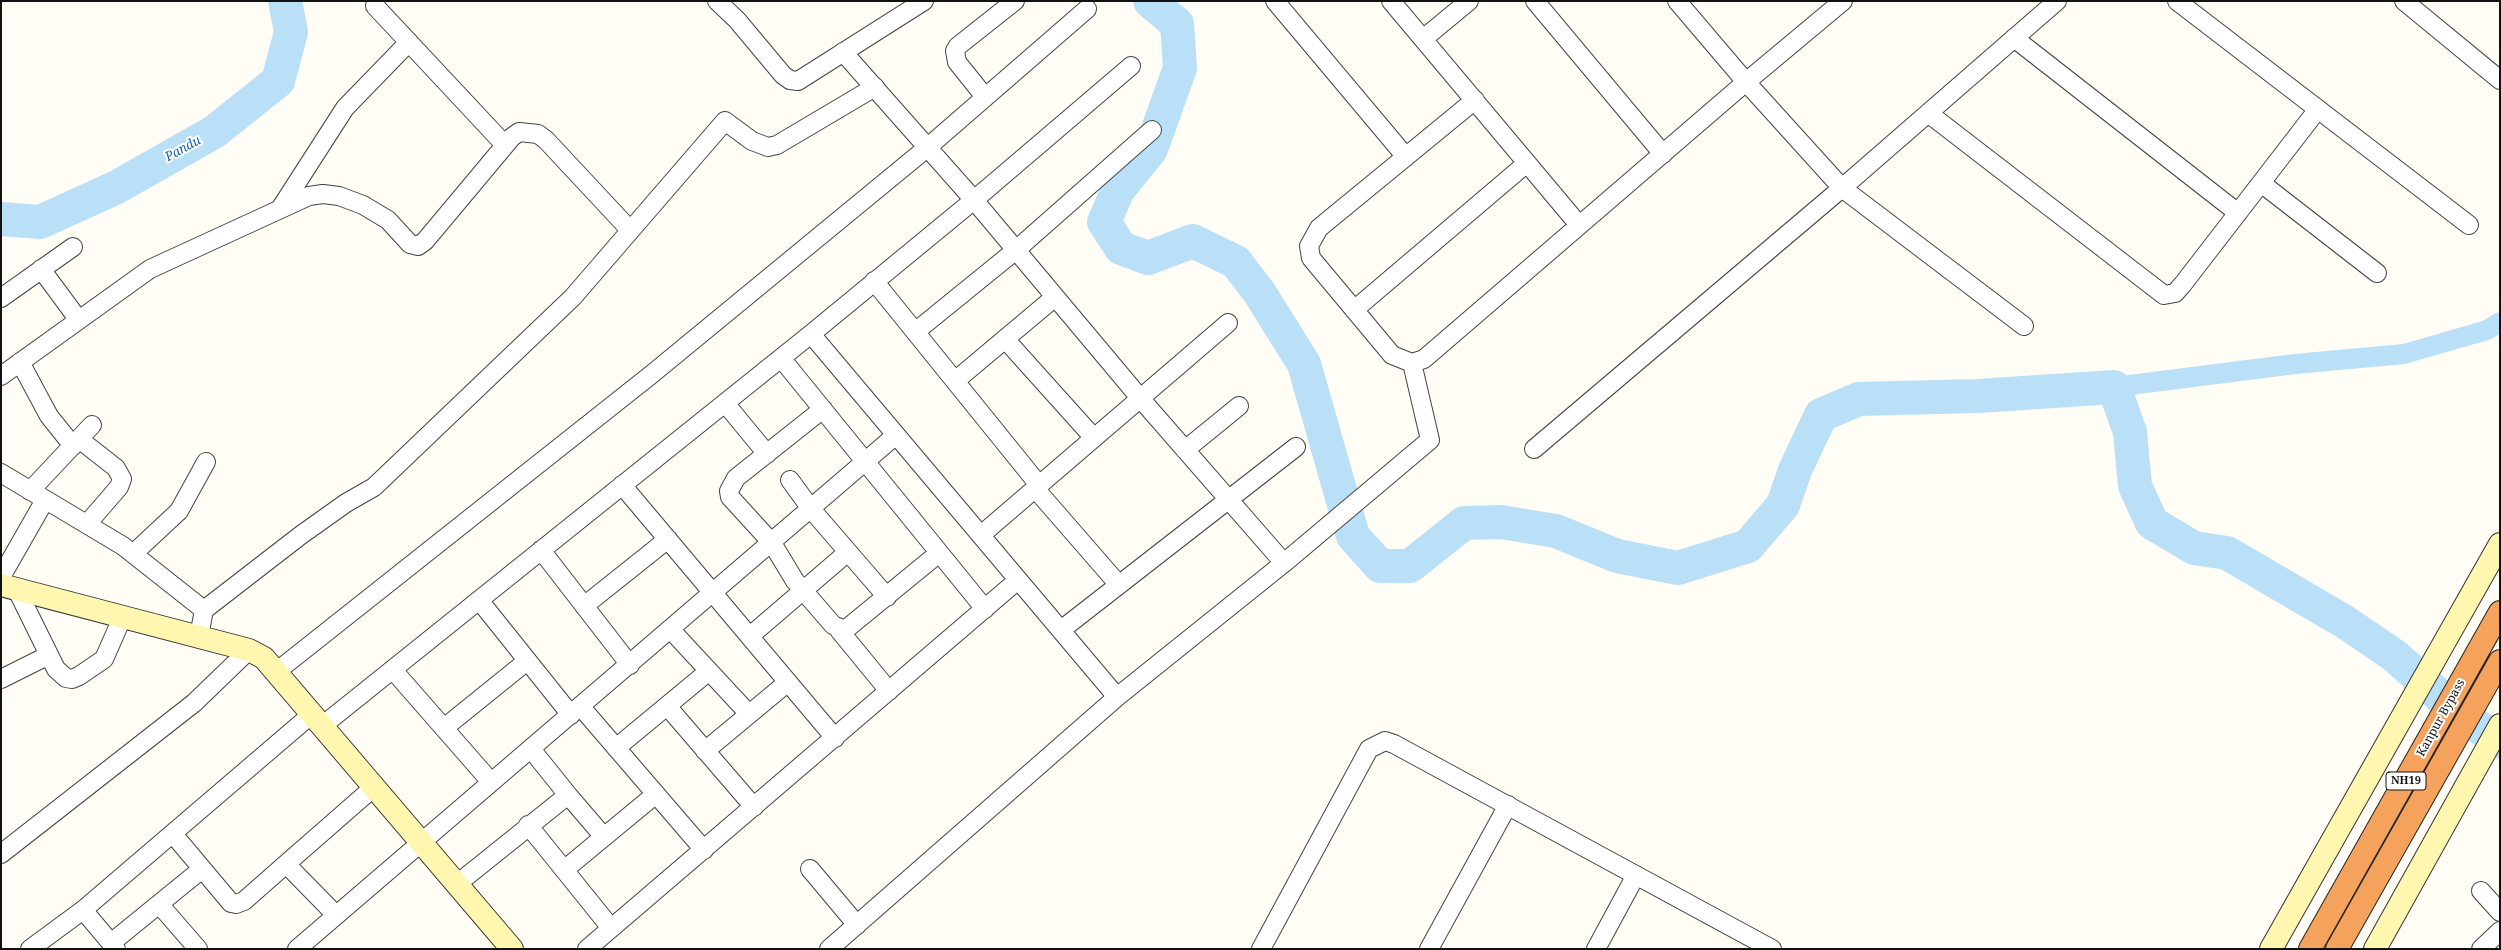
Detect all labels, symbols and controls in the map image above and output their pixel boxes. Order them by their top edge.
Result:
water label: Pandu [162,133,204,165]
street label: Kanpur Bypass [2414,677,2468,759]
road number: NH19 [2386,772,2426,790]

